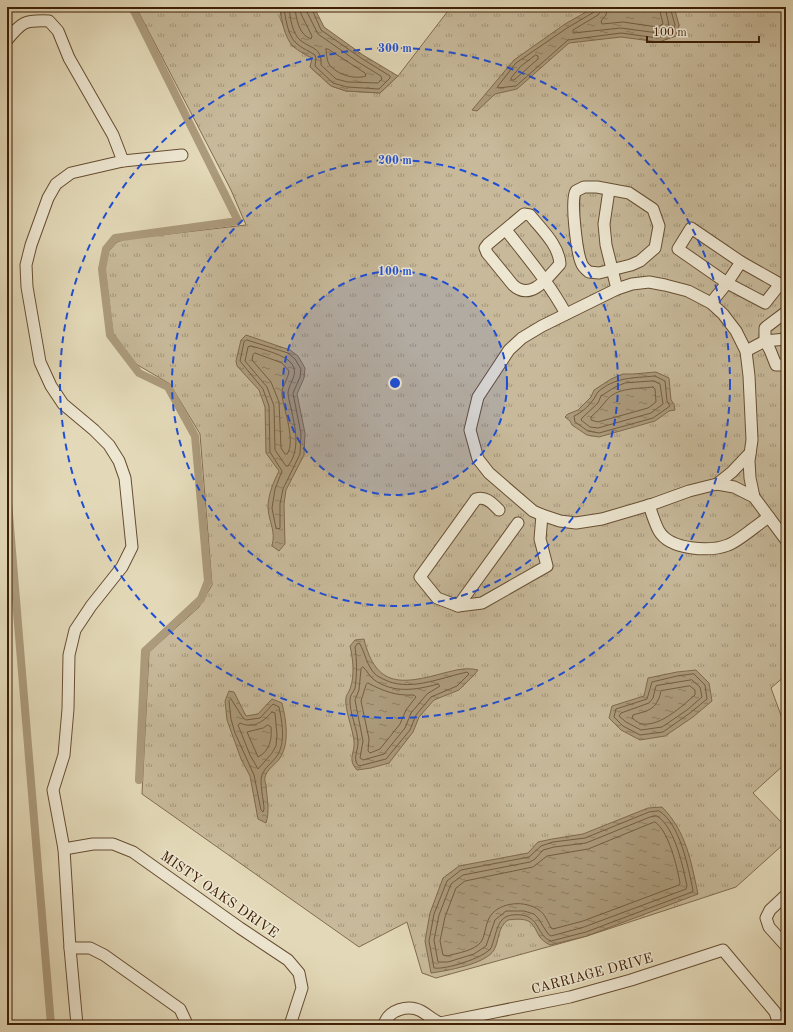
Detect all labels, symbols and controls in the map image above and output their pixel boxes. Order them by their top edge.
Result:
scale bar [647,18,759,44]
text: 100 m [653,27,687,39]
text: 300 m [378,43,412,55]
text: 200 m [378,155,412,167]
text: 100 m [378,266,412,278]
centre of rings [388,376,402,390]
street label: MISTY OAKS DRIVE [158,849,281,941]
street label: CARRIAGE DRIVE [530,951,655,997]

